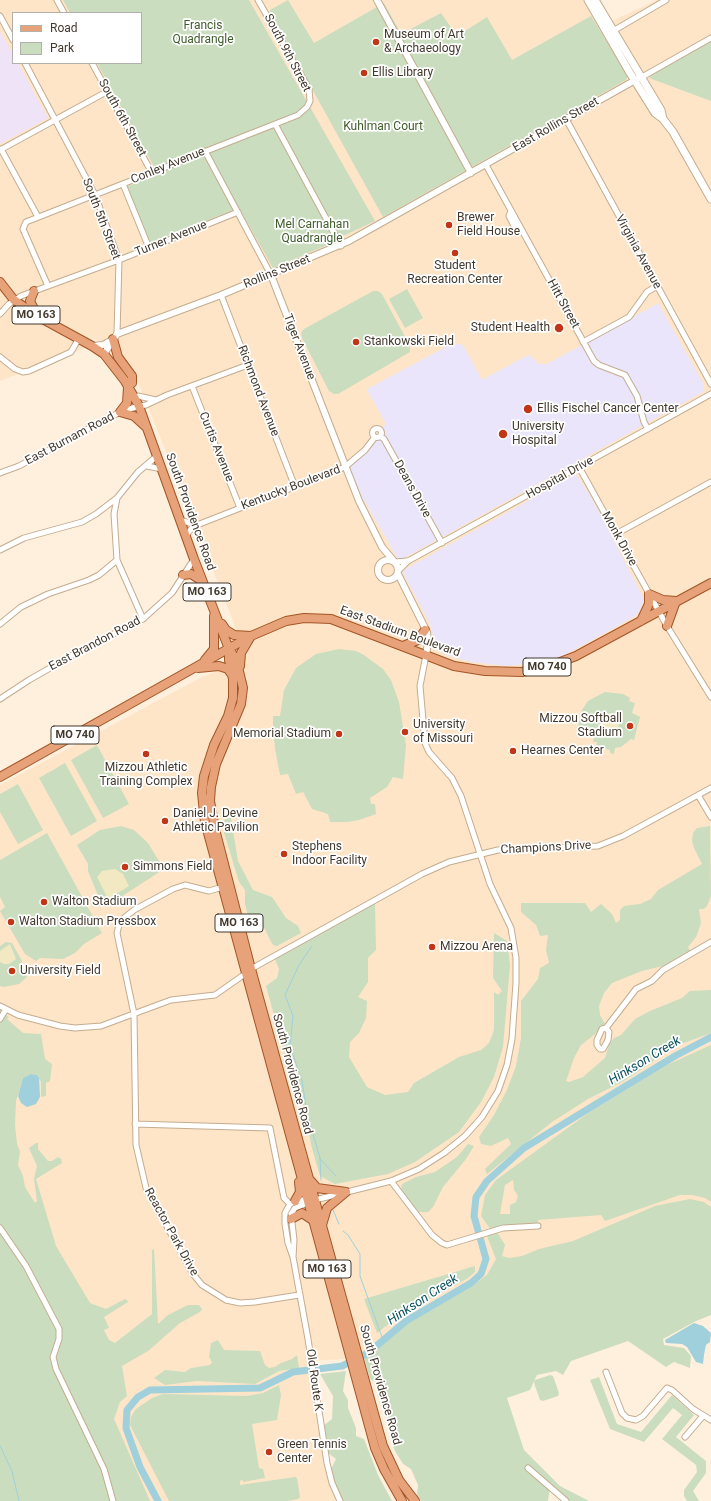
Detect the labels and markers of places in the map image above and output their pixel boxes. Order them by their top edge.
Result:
place label: Museum of Art & Archaeology [384,28,464,56]
marker: Museum of Art & Archaeology [371,37,381,47]
place label: Ellis Library [372,66,433,80]
marker: Ellis Library [359,68,369,78]
place label: Brewer Field House [457,211,520,239]
marker: Brewer Field House [444,220,454,230]
marker: Student Recreation Center [450,248,460,258]
place label: Student Recreation Center [407,259,503,287]
place label: Student Health [471,321,550,335]
marker: Student Health [553,322,565,334]
place label: Stankowski Field [364,335,454,349]
marker: Stankowski Field [351,337,361,347]
place label: Ellis Fischel Cancer Center [537,402,678,416]
marker: Ellis Fischel Cancer Center [522,403,534,415]
place label: University Hospital [512,420,564,448]
marker: University Hospital [497,428,509,440]
place label: Mizzou Softball Stadium [539,712,622,740]
place label: University of Missouri [413,718,473,746]
marker: Mizzou Softball Stadium [625,721,635,731]
place label: Memorial Stadium [233,727,331,741]
marker: University of Missouri [400,727,410,737]
marker: Memorial Stadium [334,729,344,739]
place label: Hearnes Center [521,744,604,758]
marker: Hearnes Center [508,746,518,756]
marker: Mizzou Athletic Training Complex [141,749,151,759]
place label: Mizzou Athletic Training Complex [99,761,193,789]
place label: Daniel J. Devine Athletic Pavilion [173,807,259,835]
marker: Daniel J. Devine Athletic Pavilion [160,816,170,826]
place label: Stephens Indoor Facility [292,840,367,868]
marker: Stephens Indoor Facility [279,849,289,859]
place label: Simmons Field [133,860,212,874]
marker: Simmons Field [120,862,130,872]
place label: Walton Stadium [52,895,137,909]
marker: Walton Stadium [39,897,49,907]
place label: Walton Stadium Pressbox [19,915,156,929]
marker: Walton Stadium Pressbox [6,917,16,927]
place label: Mizzou Arena [440,940,513,954]
marker: Mizzou Arena [427,942,437,952]
place label: University Field [20,964,101,978]
marker: University Field [7,966,17,976]
place label: Green Tennis Center [277,1438,347,1466]
marker: Green Tennis Center [264,1447,274,1457]

